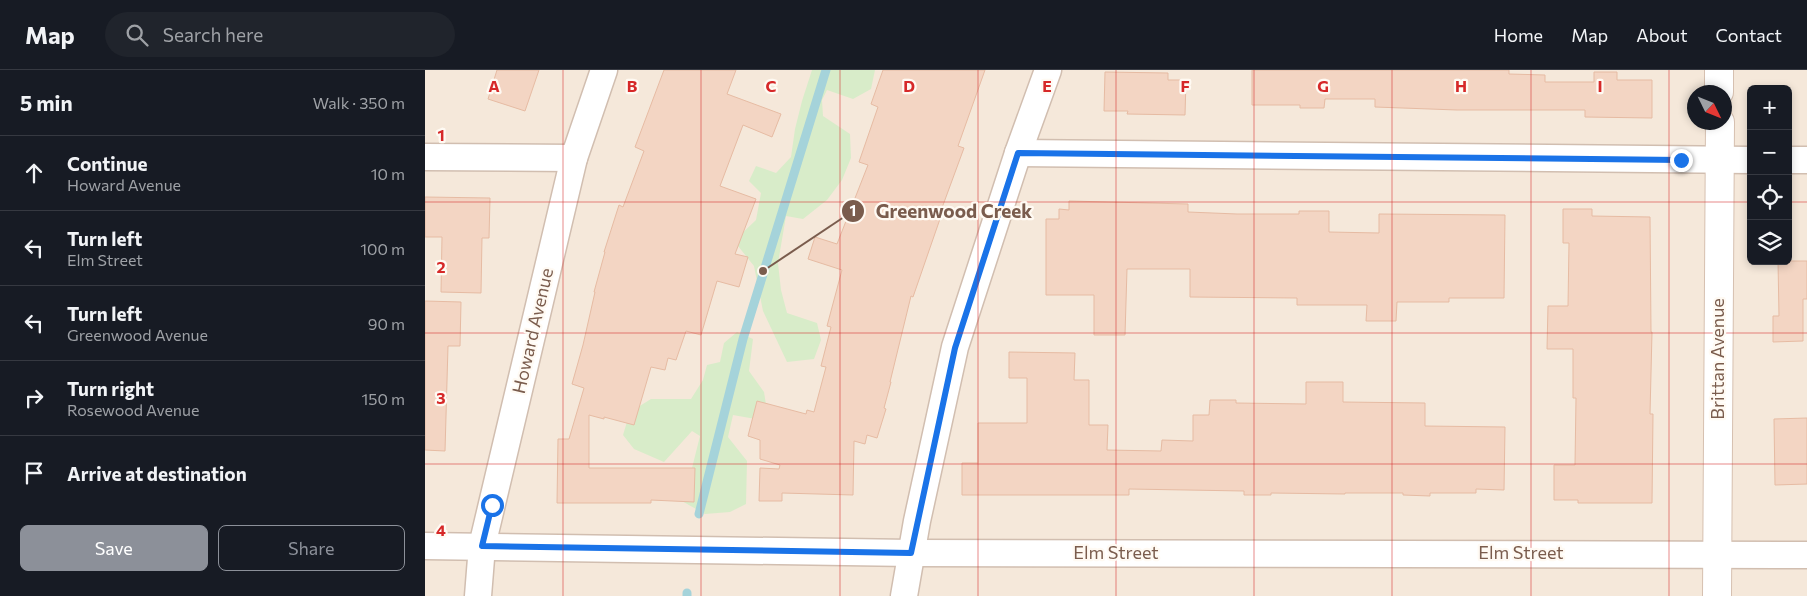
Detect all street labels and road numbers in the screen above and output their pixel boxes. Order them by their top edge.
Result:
street label: Howard Avenue [507,266,557,396]
street label: Brittan Avenue [1706,298,1728,420]
street label: Elm Street [1073,541,1159,563]
street label: Elm Street [1478,541,1564,563]

